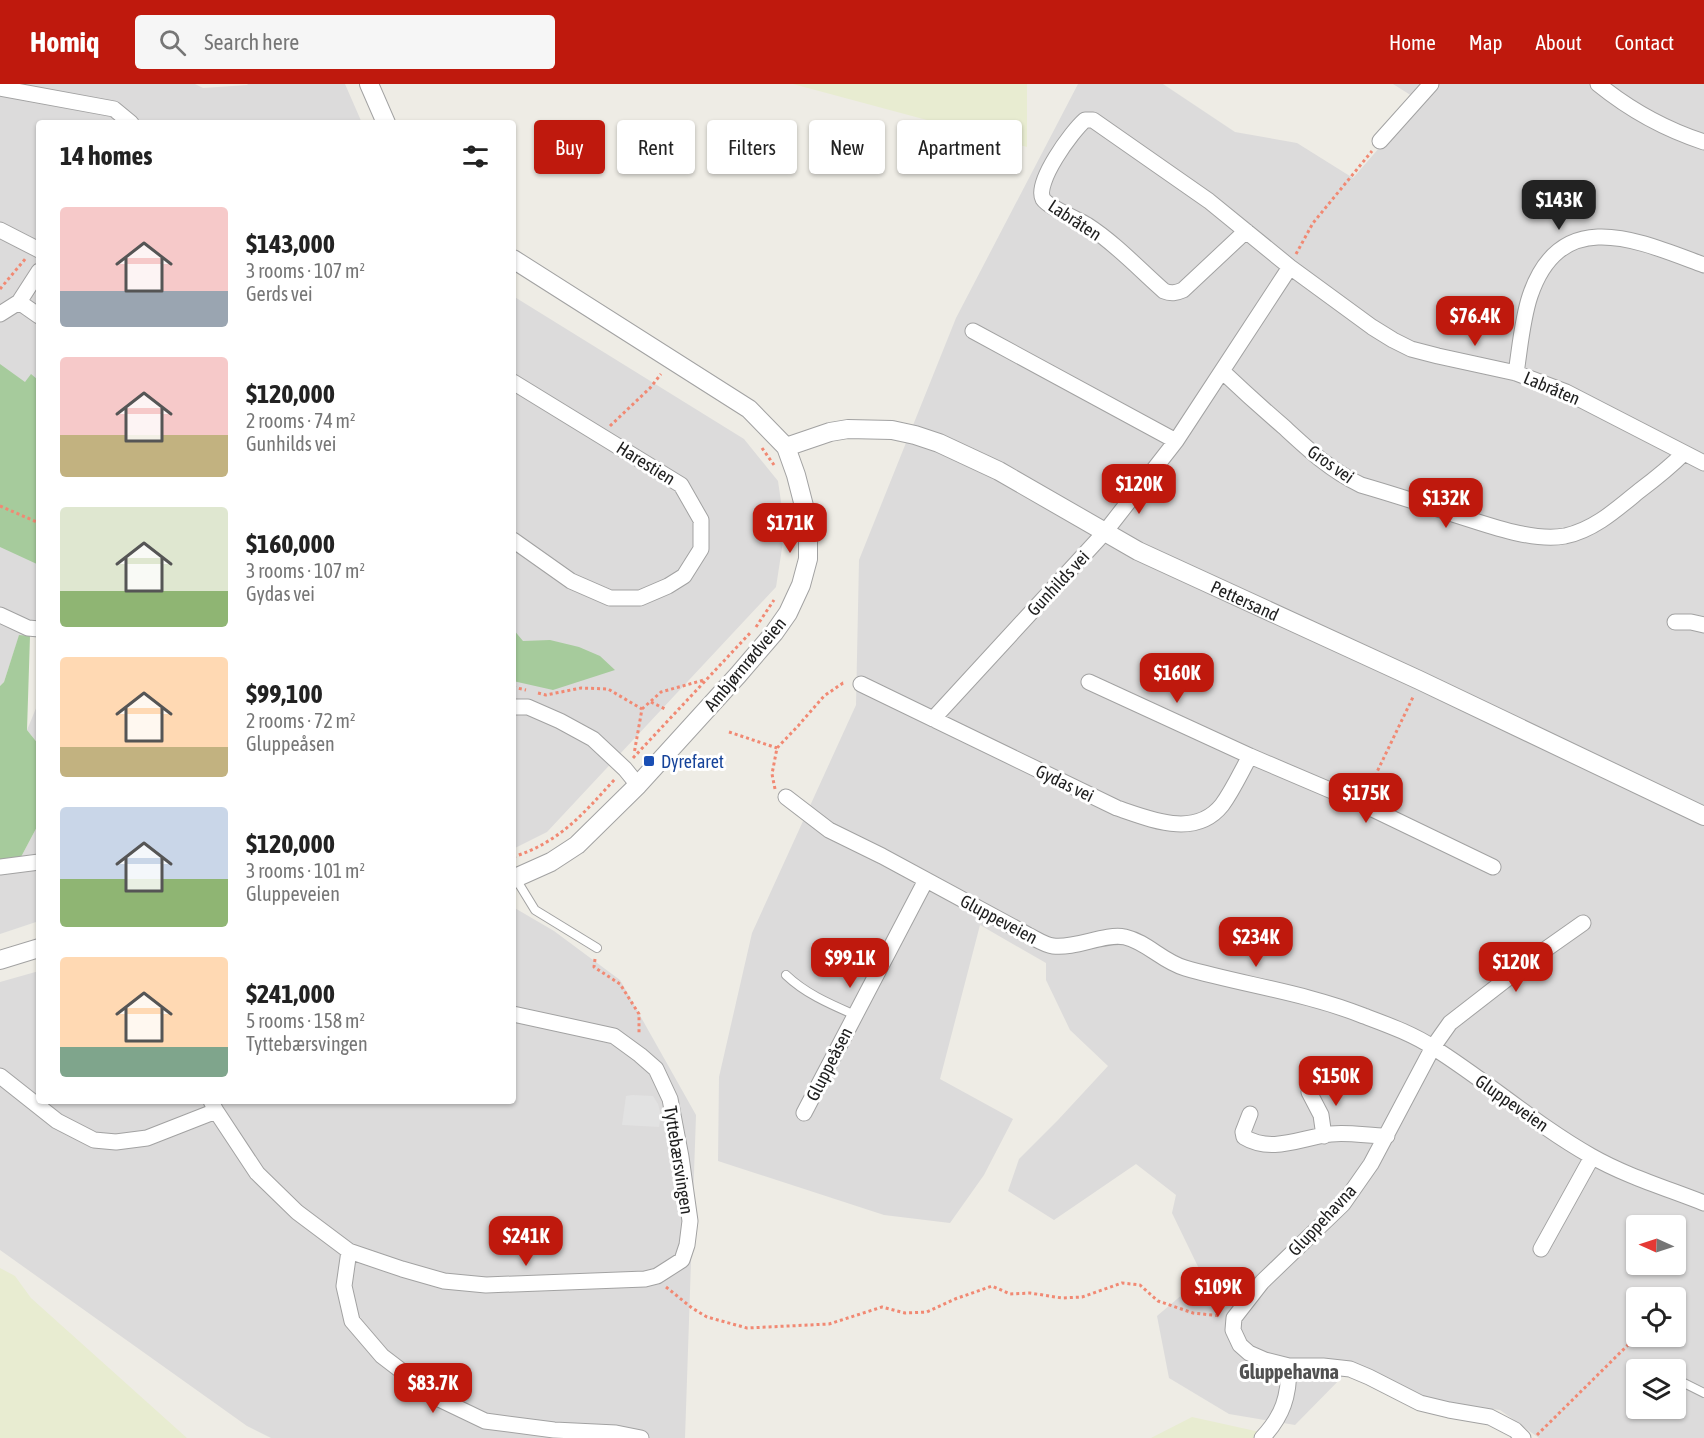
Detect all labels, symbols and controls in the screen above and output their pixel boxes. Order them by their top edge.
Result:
search box [135,15,555,69]
text: Homiq [30,26,99,58]
icon: search [156,26,189,59]
text: Search here [204,29,299,55]
text: Home [1389,30,1436,54]
text: Map [1469,30,1503,54]
text: About [1536,30,1582,54]
text: Contact [1615,30,1674,54]
chip: Buy [534,120,605,174]
chip: Rent [617,120,695,174]
chip: Filters [707,120,797,174]
chip: New [809,120,885,174]
chip: Apartment [897,120,1022,174]
icon: filters [459,140,492,173]
text: 14 homes [60,141,153,171]
pin: $143K [1517,180,1601,231]
text: $143K [1536,188,1582,211]
street label: Labråten [1045,195,1105,245]
text: $143,000 [246,229,335,259]
icon: home [108,231,180,303]
text: 3 rooms · 107 m² [246,259,365,282]
text: Gerds vei [246,282,313,305]
pin: $76.4K [1426,296,1524,347]
text: $76.4K [1450,304,1500,327]
street label: Labråten [1521,367,1583,409]
text: $120,000 [246,379,335,409]
icon: home [108,381,180,453]
text: 2 rooms · 74 m² [246,409,356,432]
text: Gunhilds vei [246,432,336,455]
street label: Harestien [613,437,679,489]
street label: Gros vei [1304,441,1358,487]
pin: $120K [1097,464,1181,515]
text: $120K [1116,472,1162,495]
pin: $132K [1404,478,1488,529]
text: $132K [1423,486,1469,509]
pin: $171K [748,503,832,554]
text: $171K [767,511,813,534]
text: $160,000 [246,529,335,559]
icon: home [108,531,180,603]
street label: Gunhilds vei [1023,546,1093,620]
text: 3 rooms · 107 m² [246,559,365,582]
street label: Pettersand [1208,575,1282,625]
text: Gydas vei [246,582,315,605]
street label: Ambjørnrødveien [700,613,790,715]
pin: $160K [1135,653,1219,704]
text: $160K [1154,661,1200,684]
text: $99,100 [246,679,323,709]
icon: home [108,681,180,753]
text: 2 rooms · 72 m² [246,709,356,732]
text: Gluppeåsen [246,732,335,755]
place label: Dyrefaret [661,751,724,772]
marker: Dyrefaret [642,754,656,768]
street label: Gydas vei [1033,760,1097,806]
pin: $175K [1324,773,1408,824]
text: $175K [1343,781,1389,804]
text: $120,000 [246,829,335,859]
icon: home [108,831,180,903]
text: 3 rooms · 101 m² [246,859,365,882]
text: Gluppeveien [246,882,340,905]
street label: Gluppeveien [957,890,1041,948]
pin: $234K [1214,917,1298,968]
text: $234K [1233,925,1279,948]
pin: $99.1K [801,938,899,989]
pin: $120K [1474,942,1558,993]
text: $99.1K [825,946,875,969]
text: $120K [1493,950,1539,973]
text: $241,000 [246,979,335,1009]
icon: home [108,981,180,1053]
text: 5 rooms · 158 m² [246,1009,365,1032]
street label: Gluppeåsen [802,1024,856,1104]
text: Tyttebærsvingen [246,1032,368,1055]
pin: $150K [1294,1056,1378,1107]
text: $150K [1313,1064,1359,1087]
street label: Gluppeveien [1471,1070,1553,1136]
street label: Tyttebærsvingen [660,1104,698,1216]
street label: Gluppehavna [1284,1180,1360,1260]
north arrow [1626,1215,1686,1275]
map controls [1626,1215,1686,1419]
pin: $241K [484,1216,568,1267]
text: $241K [503,1224,549,1247]
pin: $109K [1176,1267,1260,1318]
text: $109K [1195,1275,1241,1298]
button: locate [1626,1287,1686,1347]
button: layers [1626,1359,1686,1419]
district label: Gluppehavna [1239,1360,1339,1383]
pin: $83.7K [384,1363,482,1414]
text: $83.7K [408,1371,458,1394]

